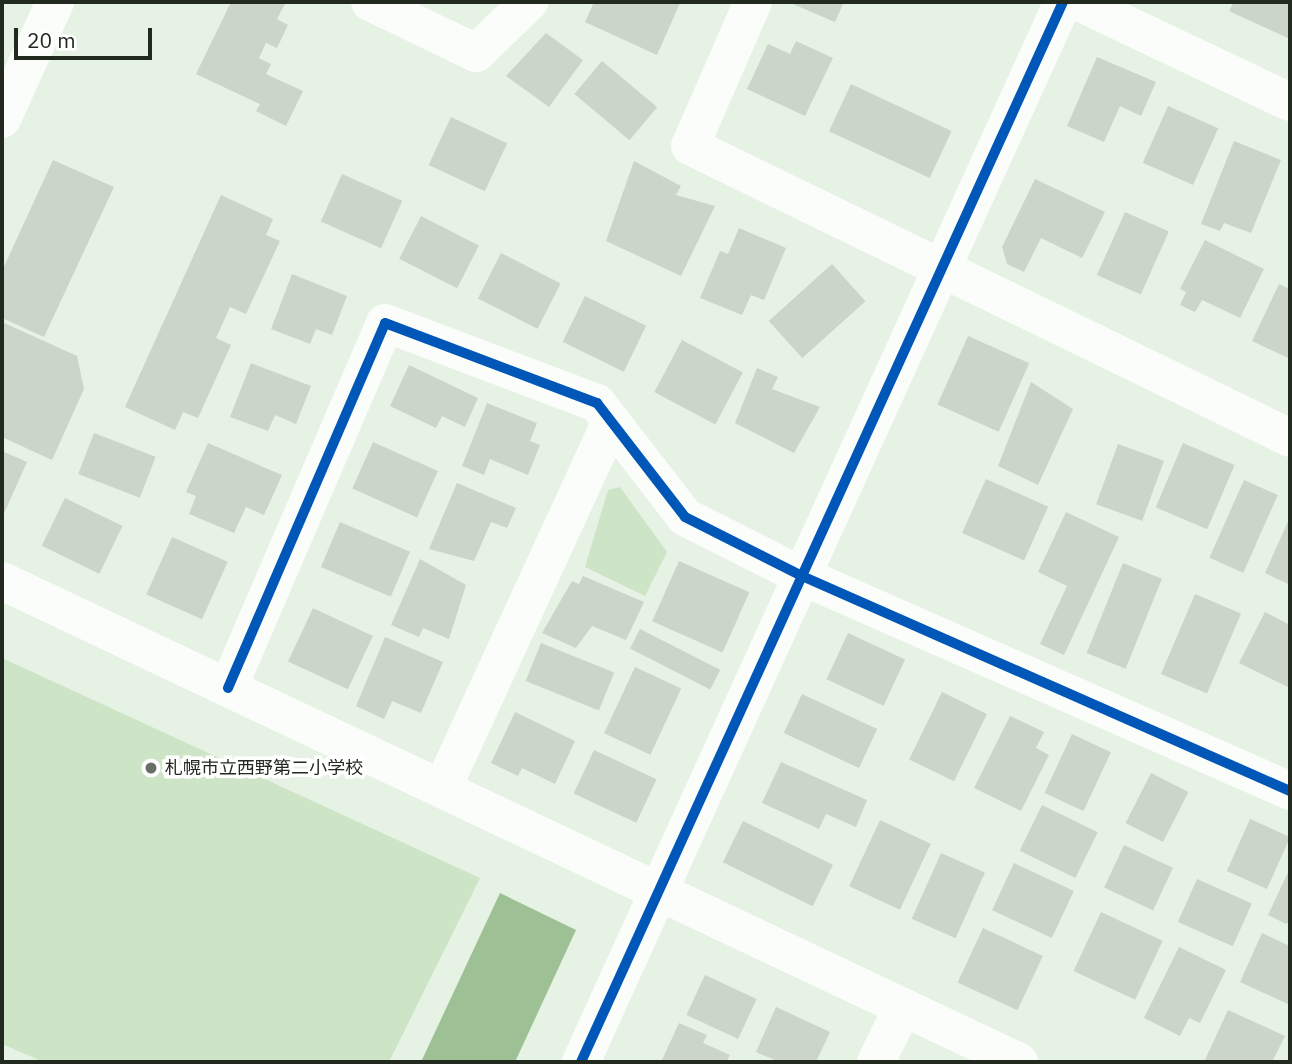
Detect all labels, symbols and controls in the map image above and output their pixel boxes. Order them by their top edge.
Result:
scale bar [18,14,156,58]
text: 20 m [27,26,76,54]
place label: 札幌市立西野第二小学校 [165,757,363,779]
marker: 札幌市立西野第二小学校 [143,760,159,776]

